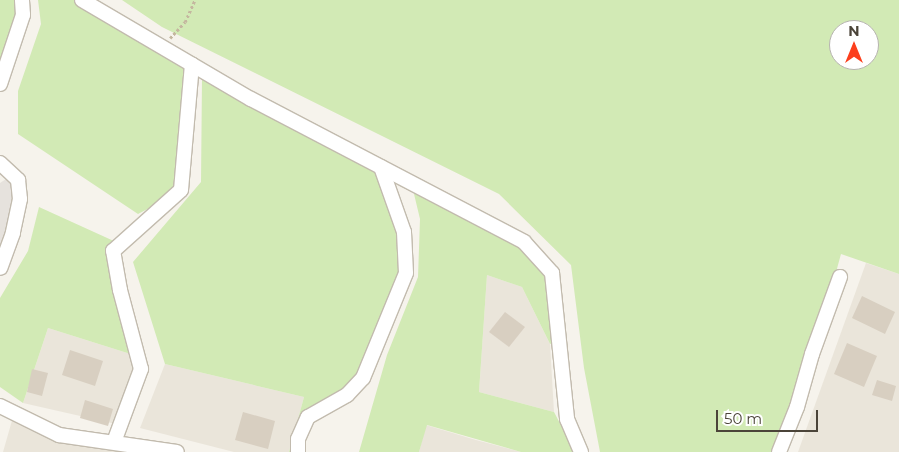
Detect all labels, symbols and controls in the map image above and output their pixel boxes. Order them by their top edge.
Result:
north arrow [829,20,879,70]
text: N [848,22,860,40]
scale bar [719,400,822,432]
text: 50 m [724,409,762,428]

